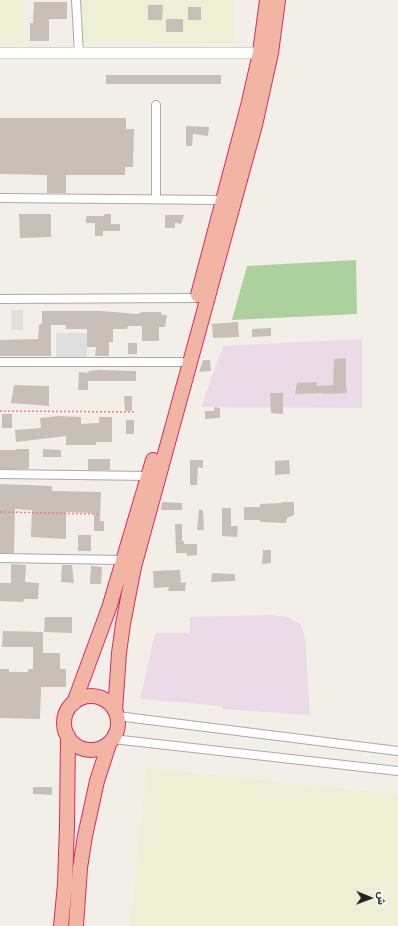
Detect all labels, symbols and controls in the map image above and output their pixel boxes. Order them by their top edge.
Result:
north arrow [350,878,390,918]
text: ش [376,891,388,905]

